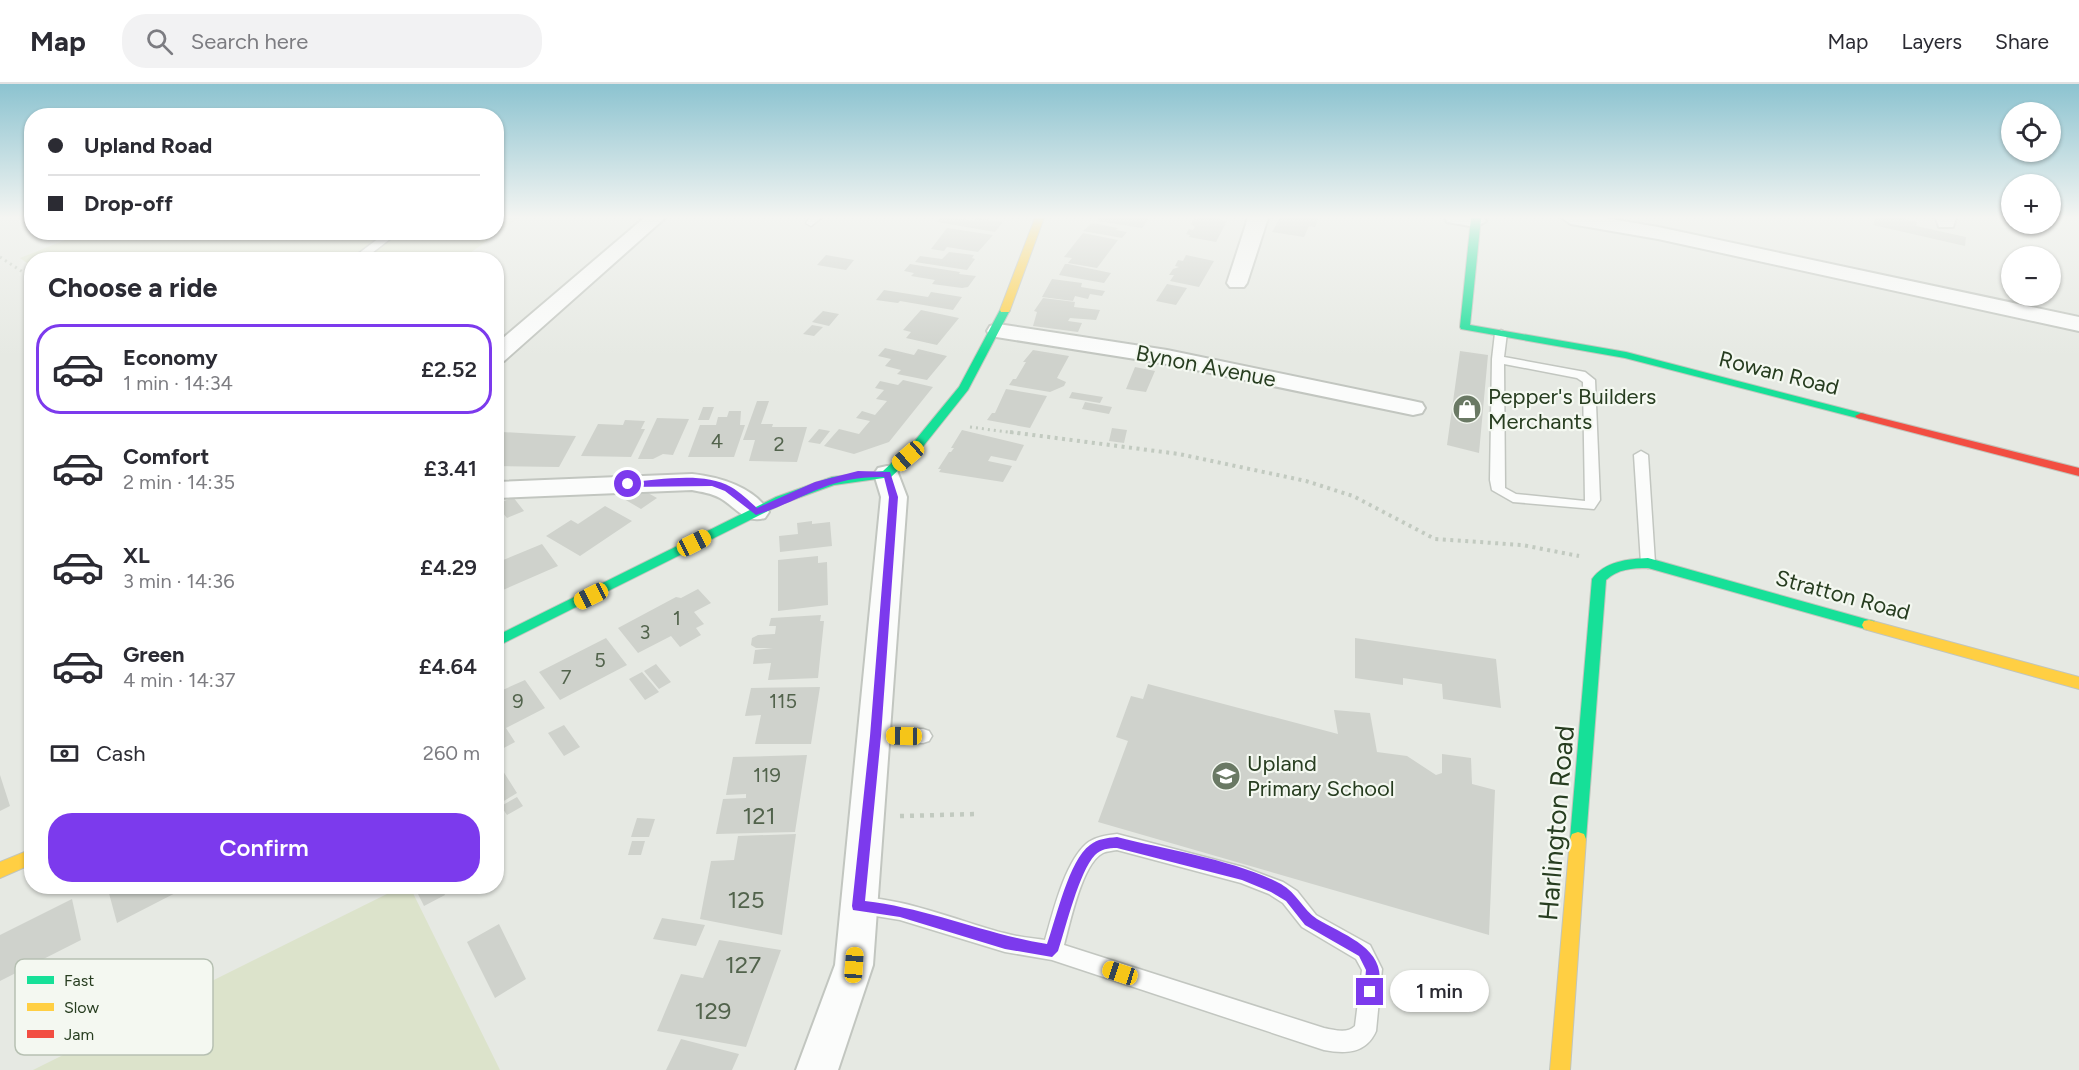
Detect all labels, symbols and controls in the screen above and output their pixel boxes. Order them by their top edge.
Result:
search box [122,14,542,68]
text: Map [30,24,86,58]
icon: search [143,25,176,58]
text: Search here [191,28,308,55]
text: Map [1828,29,1868,54]
text: Layers [1901,29,1962,54]
text: Share [1995,29,2049,54]
map controls [2001,102,2061,306]
button: locate [2001,102,2061,162]
text: Upland Road [84,132,212,159]
button: + [2001,174,2061,234]
text: Drop-off [84,190,173,217]
button: − [2001,246,2061,306]
text: Choose a ride [48,271,217,304]
street label: Bynon Avenue [1134,339,1278,393]
icon: car [51,342,105,396]
text: Economy [123,344,218,371]
street label: Rowan Road [1716,345,1842,401]
text: £2.52 [421,356,477,383]
text: 1 min · 14:34 [123,371,233,395]
place label: Pepper's Builders Merchants [1488,383,1656,435]
shop icon: Pepper's Builders Merchants [1451,393,1483,425]
house number: 4 [711,429,723,453]
house number: 2 [773,432,785,456]
car [889,437,927,475]
icon: car [51,441,105,495]
text: Comfort [123,443,209,470]
text: £3.41 [424,455,477,482]
text: 2 min · 14:35 [123,470,235,494]
route start [614,470,641,497]
car [674,527,714,559]
icon: car [51,540,105,594]
text: XL [123,542,150,569]
text: £4.29 [420,554,477,581]
street label: Stratton Road [1773,564,1913,626]
text: 3 min · 14:36 [123,569,235,593]
car [571,580,611,612]
house number: 1 [673,606,681,630]
house number: 3 [640,620,650,644]
icon: car [51,639,105,693]
text: Green [123,641,185,668]
house number: 5 [594,648,606,672]
text: £4.64 [419,653,477,680]
house number: 7 [561,665,572,689]
text: 4 min · 14:37 [123,668,236,692]
house number: 9 [512,689,524,713]
house number: 115 [769,689,797,713]
street label: Harlington Road [1531,724,1581,922]
car [886,727,922,745]
icon: cash [48,737,81,770]
text: Cash [96,740,146,767]
text: 260 m [423,741,480,765]
place label: Upland Primary School [1247,750,1395,802]
school or university icon: Upland Primary School [1210,760,1242,792]
house number: 119 [753,763,781,787]
house number: 121 [742,801,776,830]
button: Confirm [48,813,480,882]
house number: 125 [727,885,765,914]
car [844,946,864,984]
house number: 127 [725,950,761,979]
legend [15,959,213,1055]
car [1100,959,1140,987]
text: Fast [64,971,94,990]
callout: 1 min [1391,971,1490,1013]
route end [1356,978,1383,1005]
text: 1 min [1416,979,1463,1003]
house number: 129 [695,996,731,1025]
text: Slow [64,998,99,1017]
text: Jam [64,1025,94,1044]

